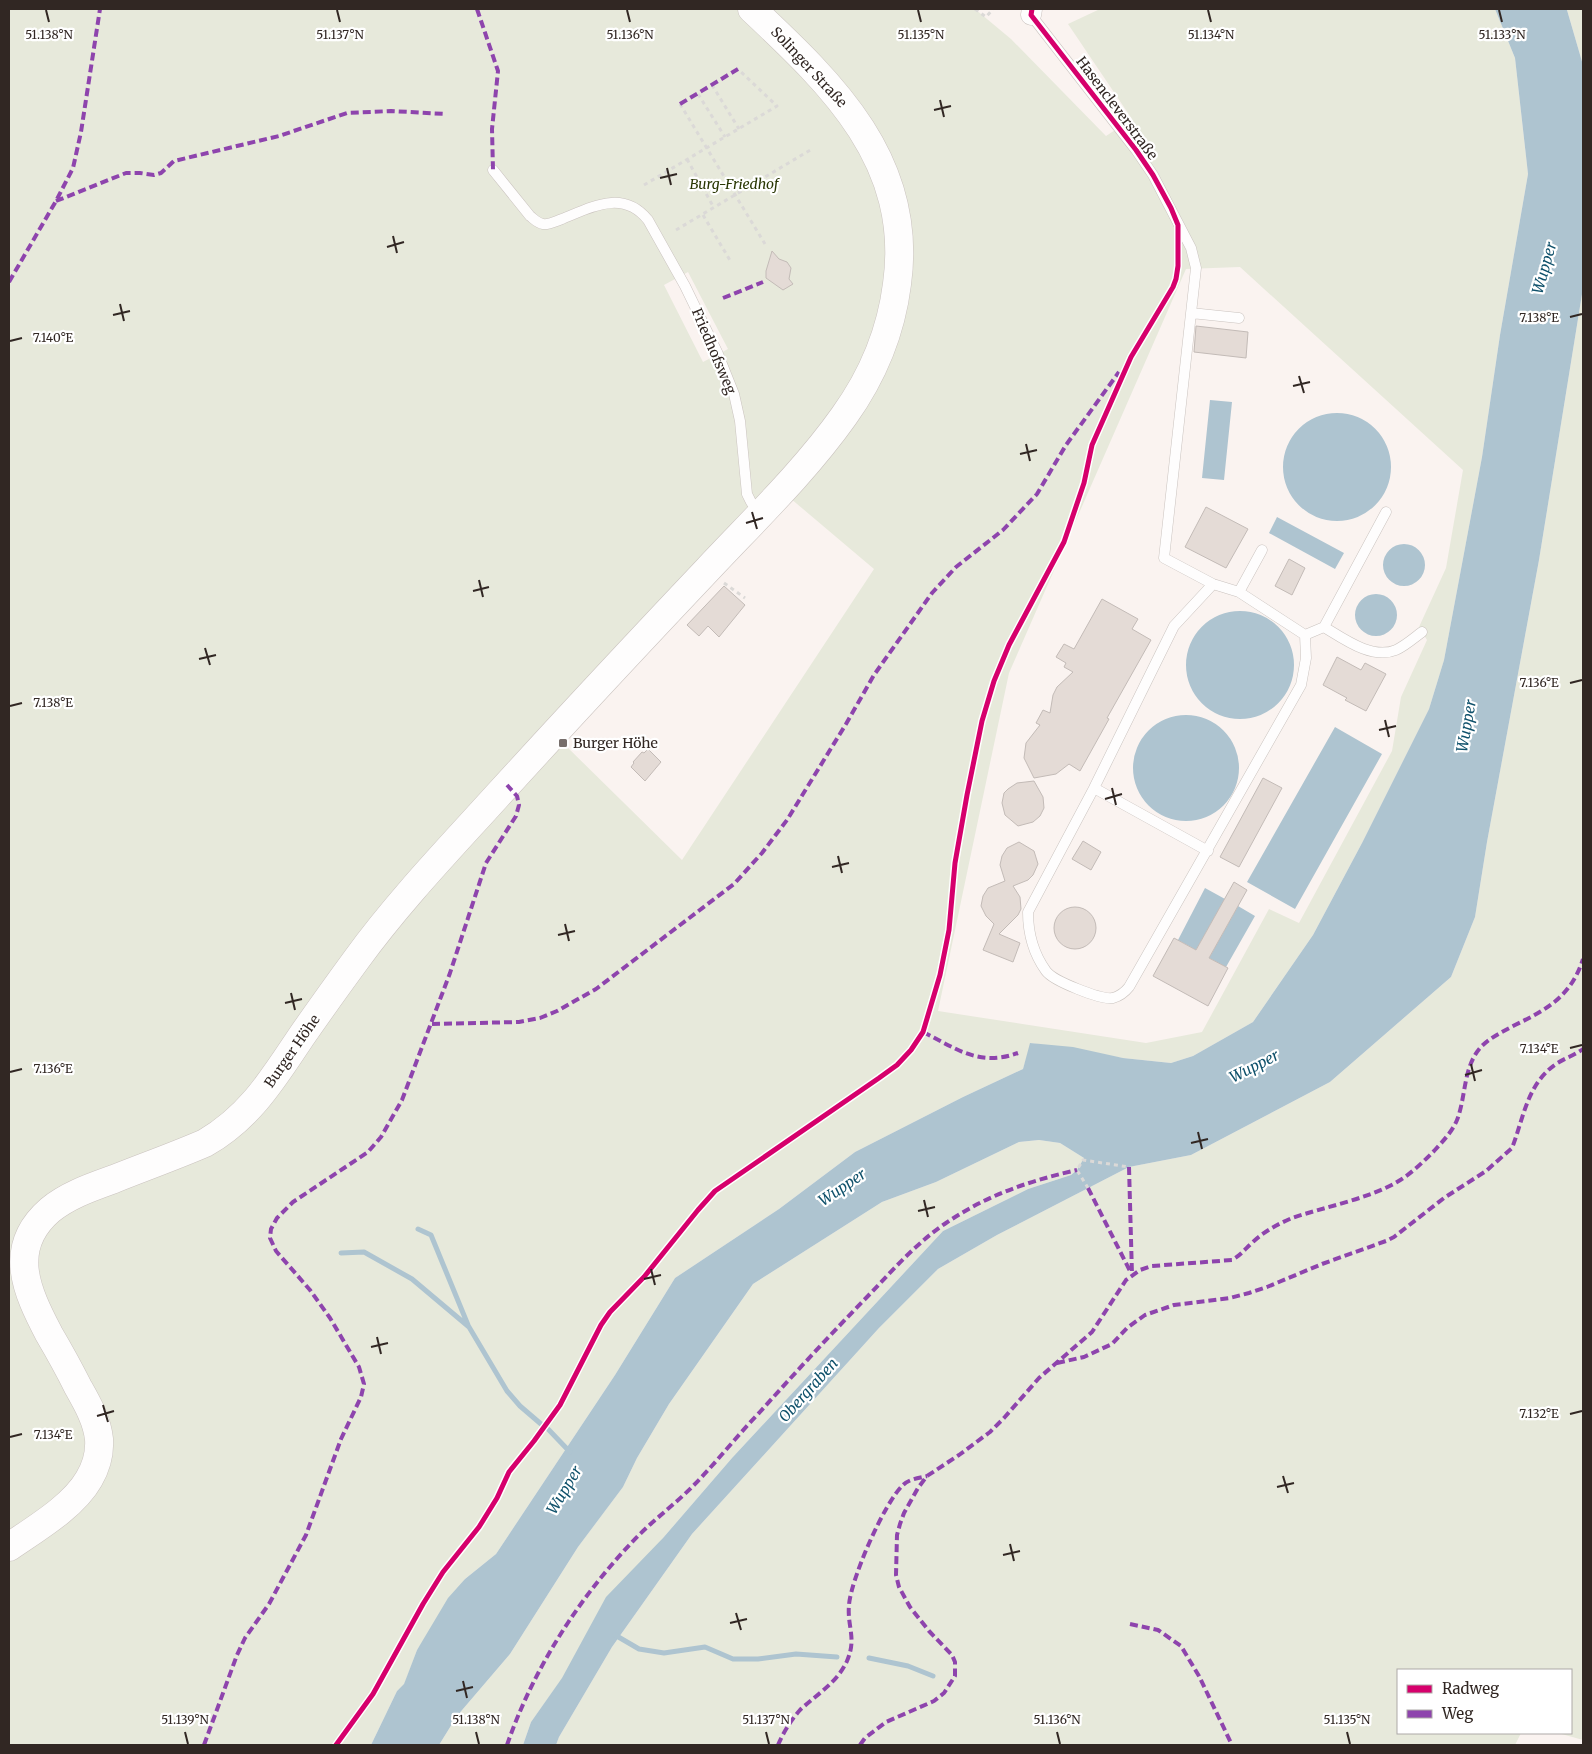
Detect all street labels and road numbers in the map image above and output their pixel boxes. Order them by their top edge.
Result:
street label: Solinger Straße [767,23,851,111]
street label: Hasencleverstraße [1072,53,1162,163]
street label: Friedhofsweg [688,305,740,397]
street label: Burger Höhe [260,1011,324,1091]

